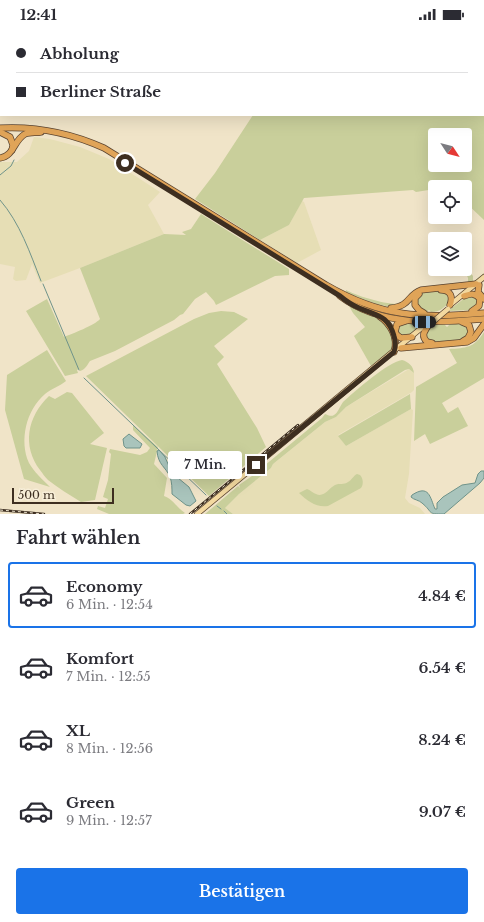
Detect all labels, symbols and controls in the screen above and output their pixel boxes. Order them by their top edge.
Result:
text: 12:41 [20,5,57,24]
text: Abholung [40,44,119,63]
text: Berliner Straße [40,82,161,101]
north arrow [428,128,472,172]
map controls [428,128,472,276]
route start [116,154,134,172]
button: locate [428,180,472,224]
button: layers [428,232,472,276]
car [412,316,436,328]
callout: 7 Min. [168,451,242,479]
text: 7 Min. [184,456,226,473]
route end [247,456,265,474]
scale bar [12,486,114,505]
text: 500 m [18,488,55,502]
text: Fahrt wählen [16,527,140,549]
icon: car [18,577,54,613]
text: Economy [66,577,143,596]
text: 4.84 € [418,586,466,605]
text: 6 Min. · 12:54 [66,596,153,613]
icon: car [18,649,54,685]
text: Komfort [66,649,134,668]
text: 6.54 € [418,658,466,677]
text: 7 Min. · 12:55 [66,668,151,685]
icon: car [18,721,54,757]
text: XL [66,721,90,740]
text: 8.24 € [418,730,466,749]
text: 8 Min. · 12:56 [66,740,153,757]
icon: car [18,793,54,829]
text: Green [66,793,115,812]
text: 9.07 € [419,802,466,821]
text: 9 Min. · 12:57 [66,812,152,829]
button: Bestätigen [16,868,468,914]

